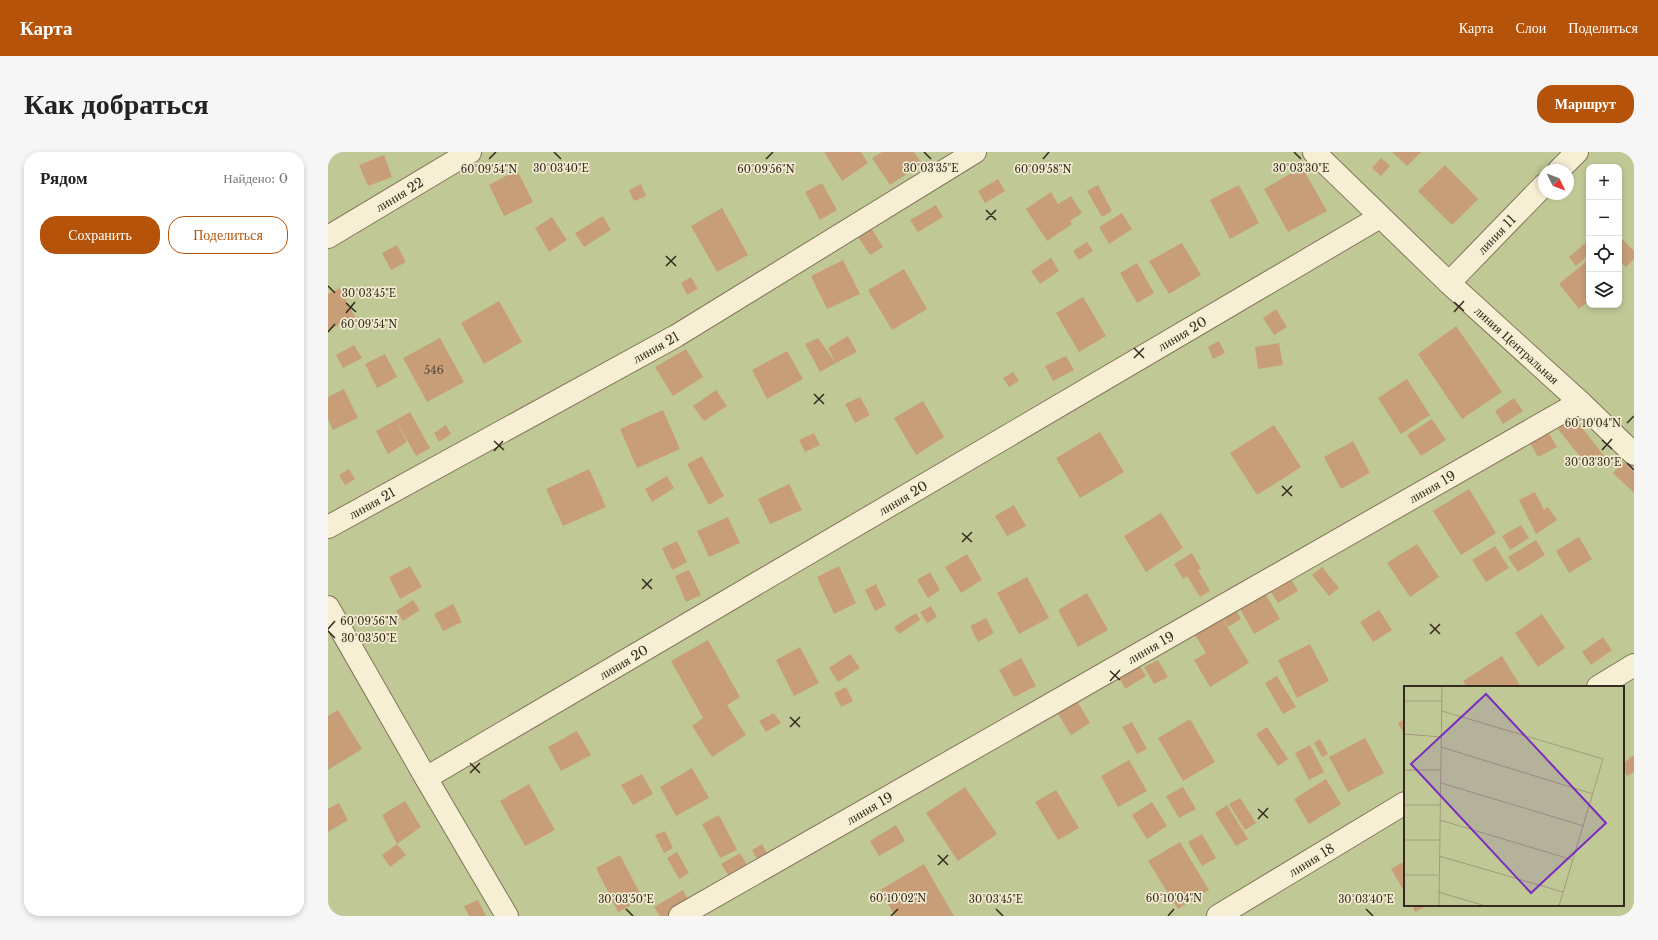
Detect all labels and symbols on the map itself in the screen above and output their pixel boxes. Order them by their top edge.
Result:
text: 30°03'40"E [533,162,589,175]
text: 30°03'35"E [904,162,958,175]
text: 30°03'30"E [1273,162,1329,175]
text: 60°09'54"N [461,163,517,176]
text: 60°09'56"N [737,163,795,176]
text: 60°09'58"N [1015,163,1071,176]
north arrow [1538,164,1574,200]
street label: линия 22 [372,174,427,216]
street label: линия 11 [1474,211,1520,258]
text: 30°03'45"E [342,287,396,300]
street label: линия Центральная [1471,302,1563,388]
street label: линия 20 [1154,313,1210,355]
text: 60°09'54"N [341,318,397,331]
street label: линия 21 [630,328,683,367]
house number: 546 [424,363,444,377]
text: 60°10'04"N [1565,417,1621,430]
text: 30°03'30"E [1565,456,1621,469]
street label: линия 19 [1406,467,1459,507]
street label: линия 20 [875,477,931,519]
street label: линия 21 [346,484,398,523]
text: 60°09'56"N [340,615,398,628]
street label: линия 19 [1124,628,1177,668]
text: 30°03'50"E [341,632,397,645]
street label: линия 20 [596,641,651,683]
inset map [1404,686,1624,906]
street label: линия 19 [843,788,896,828]
street label: линия 18 [1285,840,1338,880]
text: 60°10'02"N [870,892,926,905]
text: 60°10'04"N [1146,892,1202,905]
text: 30°03'50"E [598,893,654,906]
text: 30°03'45"E [969,893,1023,906]
text: 30°03'40"E [1338,893,1394,906]

